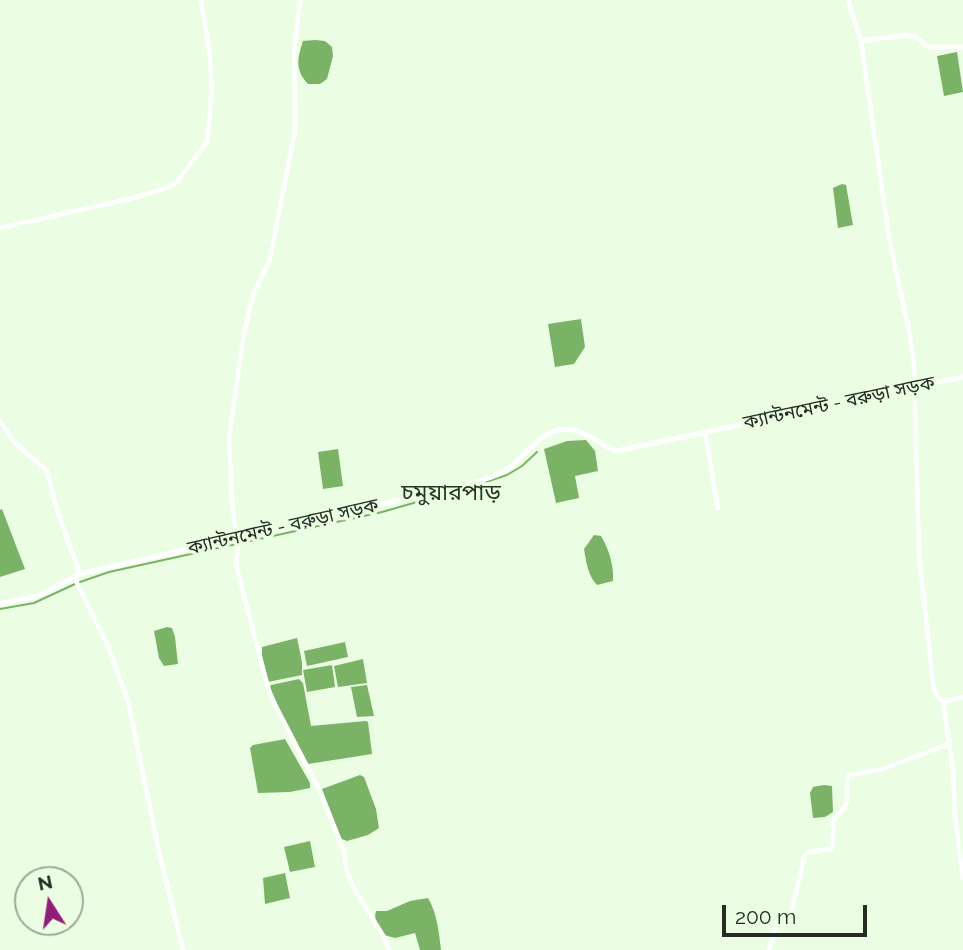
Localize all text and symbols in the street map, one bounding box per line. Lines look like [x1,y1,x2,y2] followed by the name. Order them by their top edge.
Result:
[741,372,937,434] street label: ক্যান্টনমেন্ট - বরুড়া সড়ক
[401,479,501,507] district label: চমুয়ারপাড়
[185,494,381,560] street label: ক্যান্টনমেন্ট - বরুড়া সড়ক
[14,866,84,936] north arrow
[36,870,54,895] text: N
[725,890,870,934] scale bar
[735,904,796,929] text: 200 m

